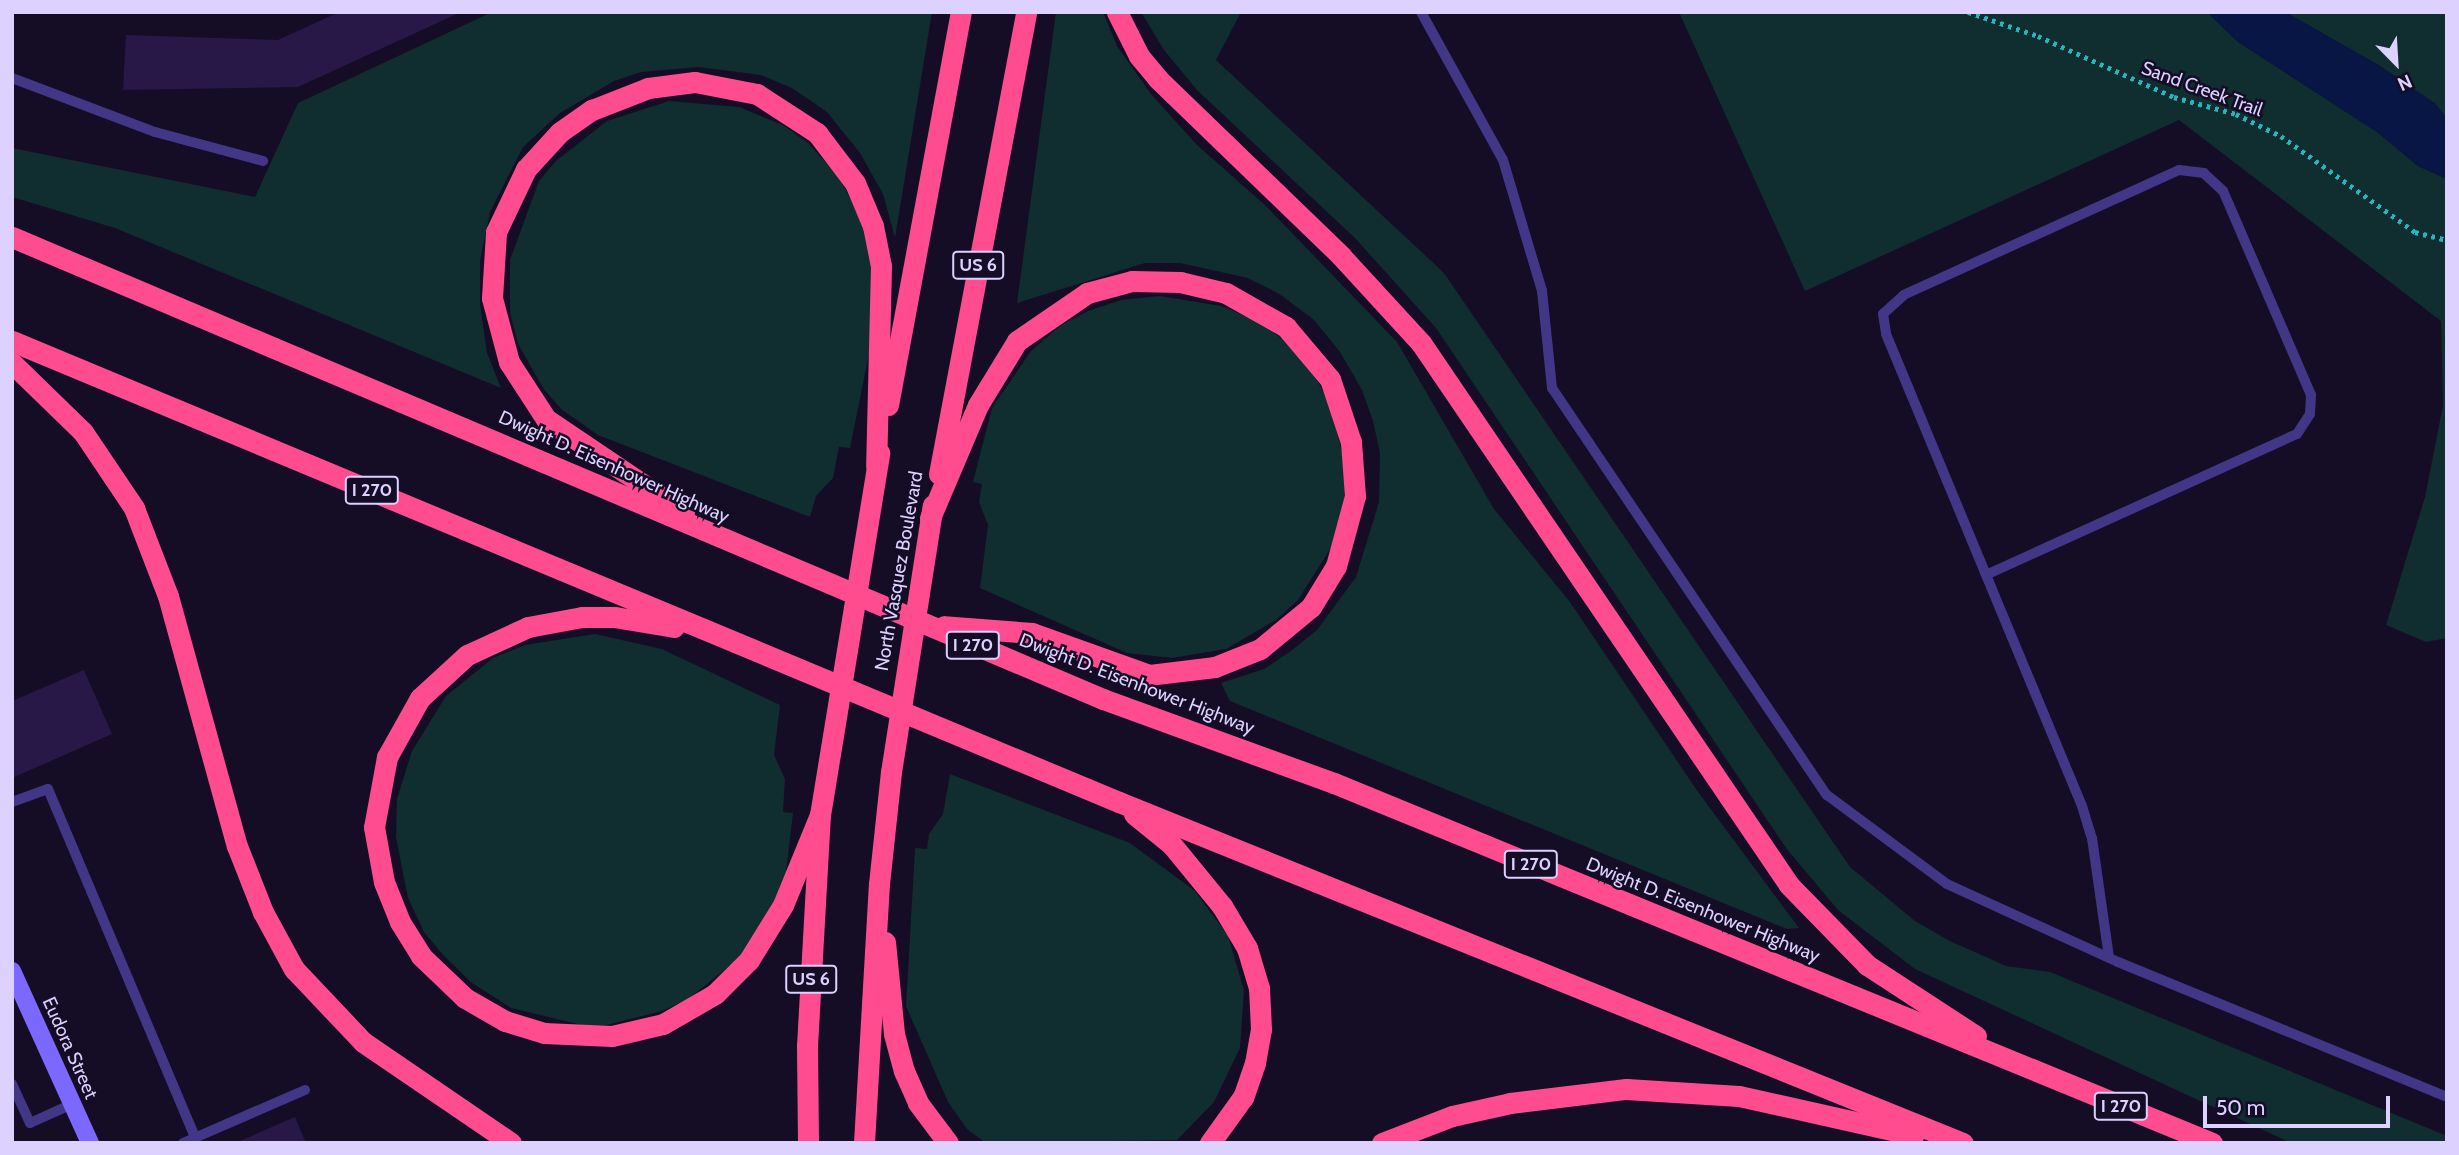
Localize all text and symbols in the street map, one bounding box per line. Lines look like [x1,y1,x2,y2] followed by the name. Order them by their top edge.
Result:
[2361,28,2431,98] north arrow
[2138,57,2266,121] street label: Sand Creek Trail
[2394,69,2416,96] text: N
[952,250,1004,279] road number: US 6
[495,406,733,528] street label: Dwight D. Eisenhower Highway
[870,469,928,673] street label: North Vasquez Boulevard
[344,476,400,504] road number: I 270
[1016,629,1258,739] street label: Dwight D. Eisenhower Highway
[945,630,1001,660] road number: I 270
[1503,850,1559,878] road number: I 270
[1583,853,1823,967] street label: Dwight D. Eisenhower Highway
[785,964,837,994] road number: US 6
[37,993,103,1103] street label: Eudora Street
[2207,1082,2394,1126] scale bar
[2093,1092,2149,1120] road number: I 270
[2216,1095,2265,1120] text: 50 m

